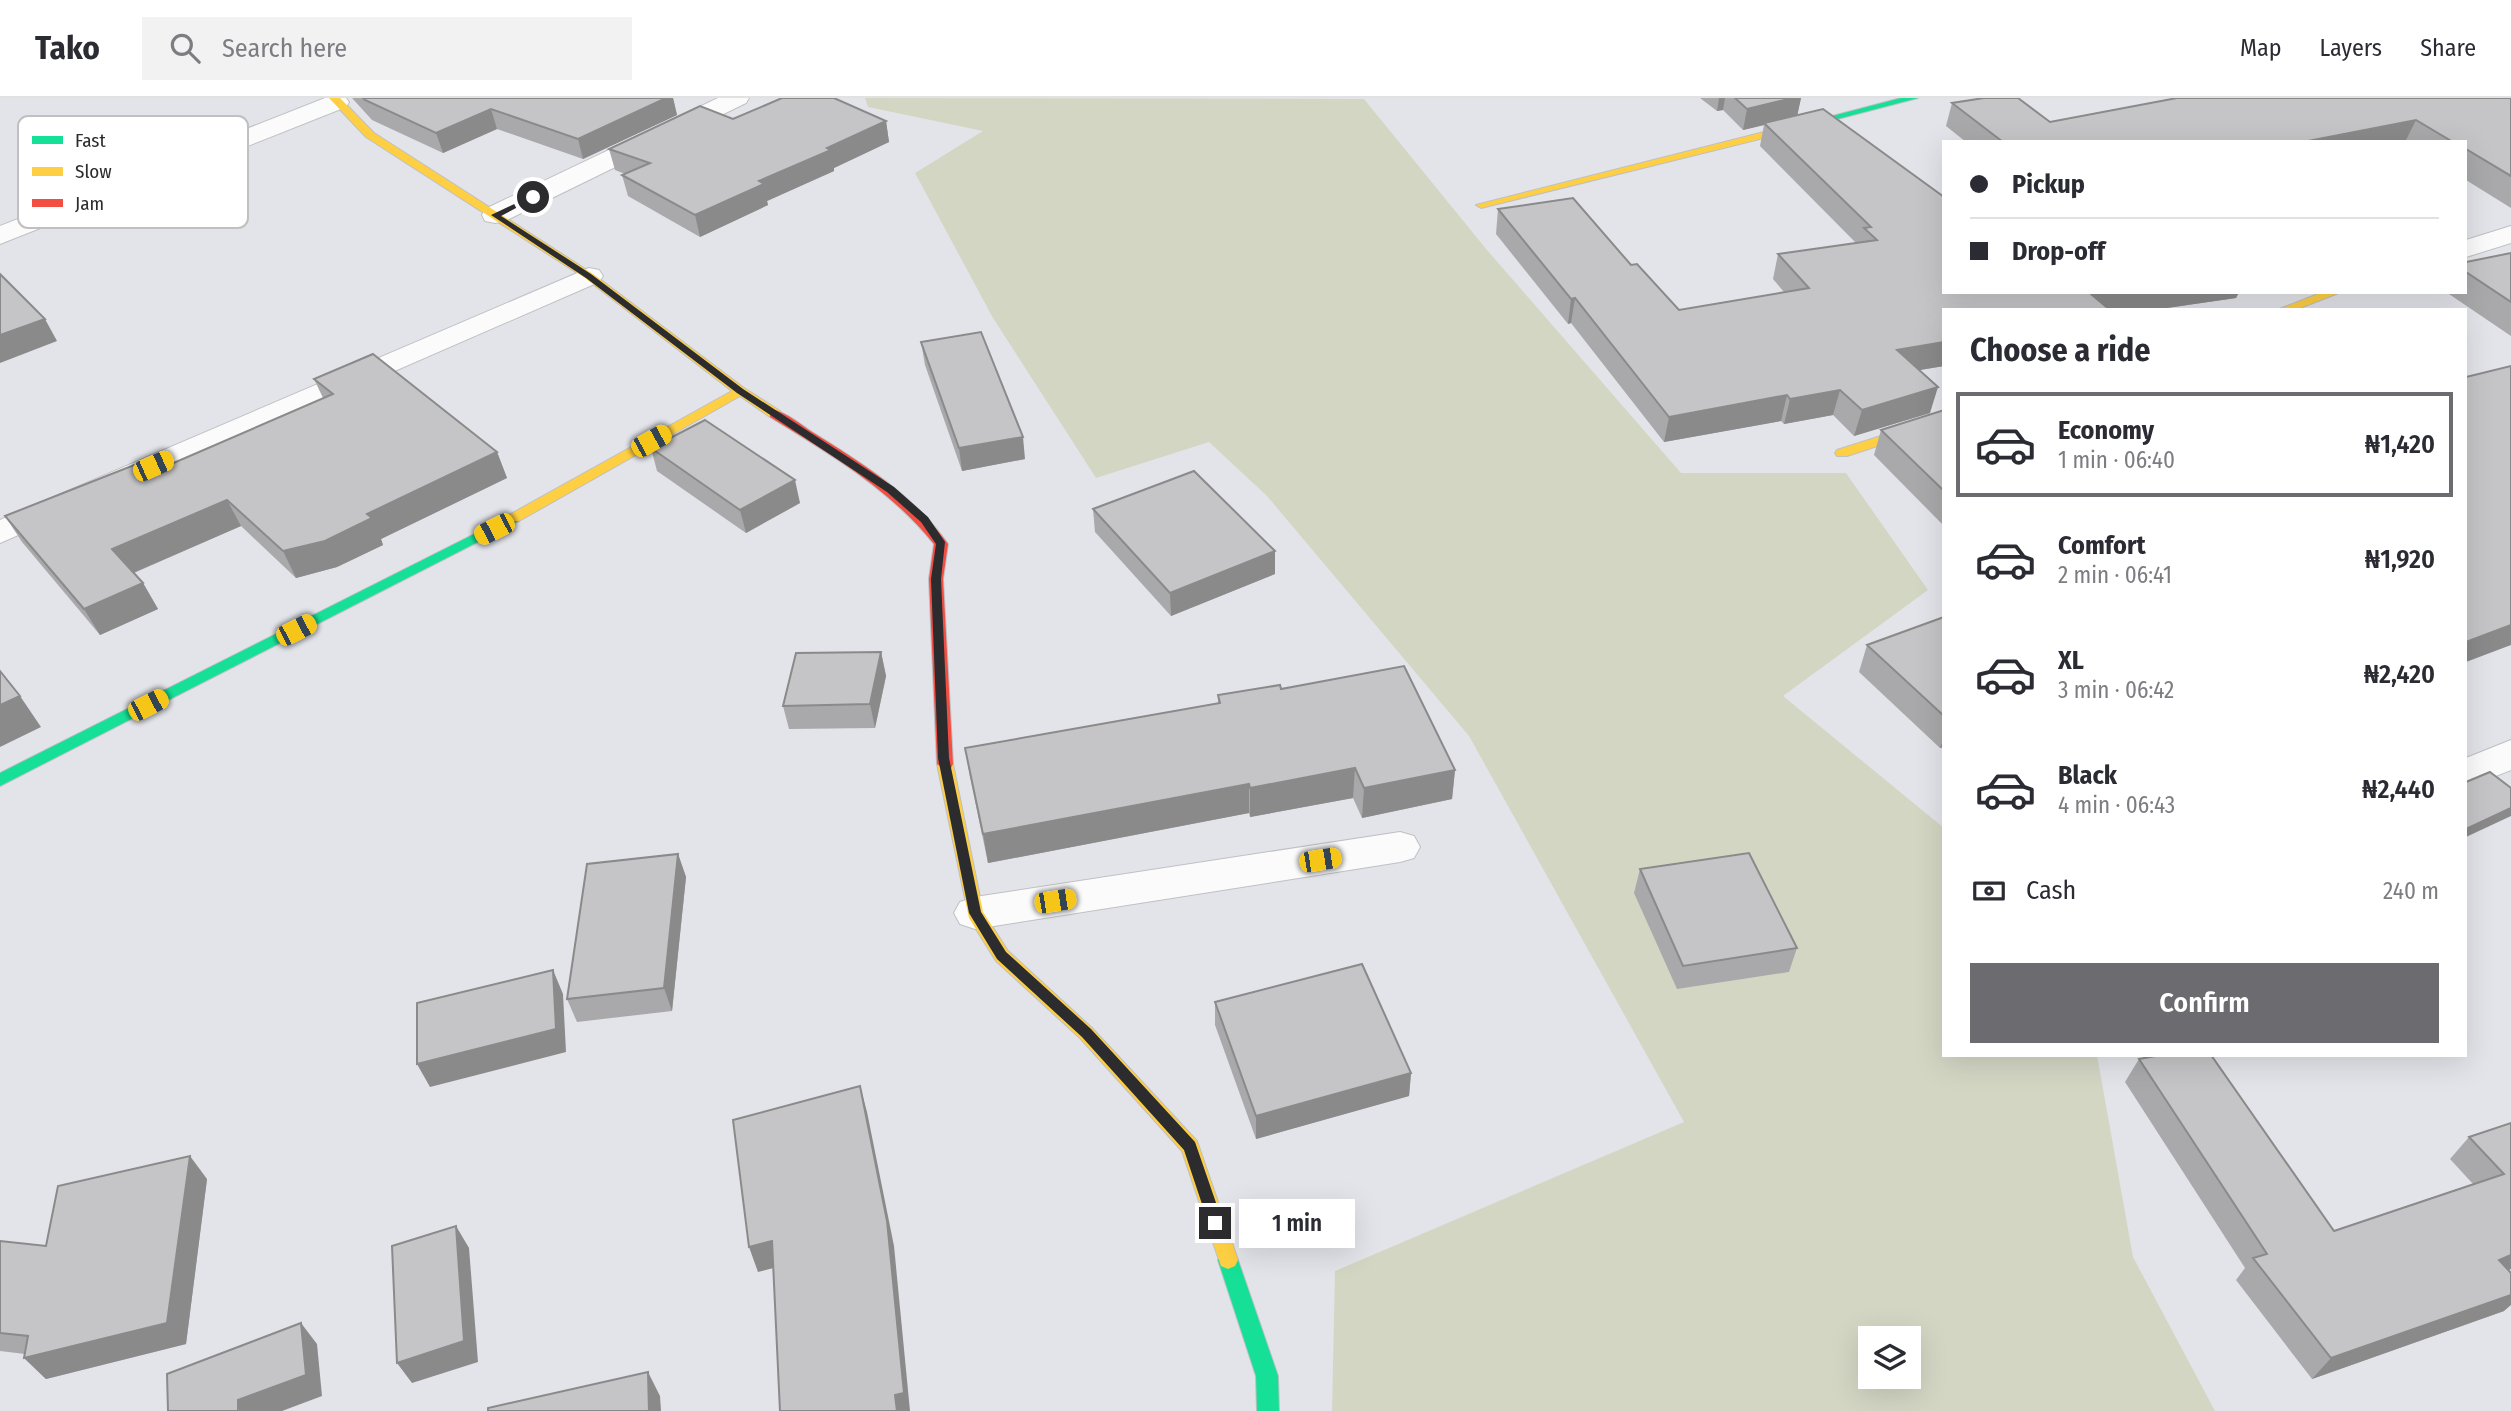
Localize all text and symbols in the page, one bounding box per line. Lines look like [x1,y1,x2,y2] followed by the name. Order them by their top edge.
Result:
[142,17,632,80] search box
[35,28,100,68] text: Tako
[166,29,204,67] icon: search
[222,33,347,64] text: Search here
[2240,34,2282,62] text: Map
[2320,34,2382,62] text: Layers
[2420,34,2476,62] text: Share
[18,116,248,228] legend
[75,129,106,152] text: Fast
[75,160,112,183] text: Slow
[2012,169,2085,200] text: Pickup
[517,181,549,213] route start
[75,192,104,215] text: Jam
[2012,236,2105,267] text: Drop-off
[1970,331,2151,369] text: Choose a ride
[1974,413,2037,476] icon: car
[2058,415,2154,446] text: Economy
[628,422,675,460] car
[2365,429,2435,460] text: ₦1,420
[2058,446,2175,474] text: 1 min · 06:40
[130,448,177,484] car
[471,510,518,548] car
[1974,528,2037,591] icon: car
[2058,530,2146,561] text: Comfort
[2365,544,2435,575] text: ₦1,920
[2058,561,2172,589] text: 2 min · 06:41
[273,611,320,649] car
[1974,643,2037,706] icon: car
[2058,645,2084,676] text: XL
[2364,659,2435,690] text: ₦2,420
[2058,676,2174,704] text: 3 min · 06:42
[125,686,172,724] car
[1974,758,2037,821] icon: car
[2058,760,2117,791] text: Black
[2362,774,2435,805] text: ₦2,440
[2058,791,2175,819] text: 4 min · 06:43
[1298,846,1343,874] car
[1970,872,2008,910] icon: cash
[2026,875,2076,906] text: Cash
[2383,877,2439,905] text: 240 m
[1033,887,1078,915] car
[1970,963,2439,1043] button: Confirm
[1240,1198,1355,1248] callout: 1 min
[1199,1207,1231,1239] route end
[1272,1209,1322,1237] text: 1 min
[1858,1326,1921,1389] map controls
[1858,1326,1921,1389] button: layers

